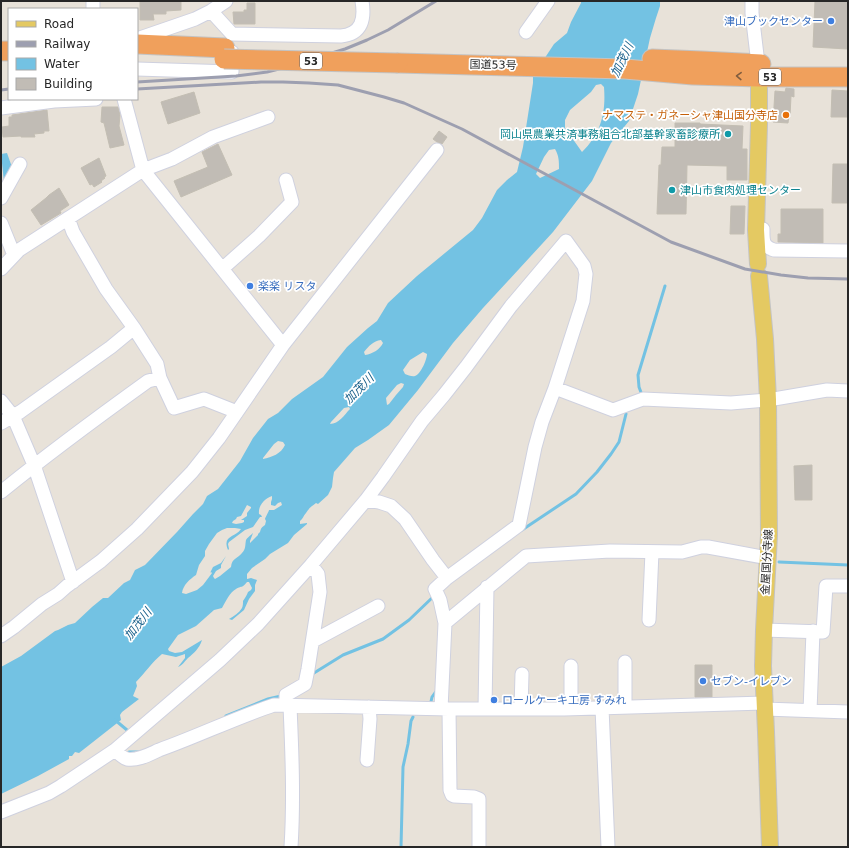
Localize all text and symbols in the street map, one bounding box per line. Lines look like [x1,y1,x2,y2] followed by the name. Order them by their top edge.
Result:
[8,8,138,100] legend
[724,15,823,28] place label: 津山ブックセンター
[826,16,836,26] marker: 津山ブックセンター
[44,17,74,31] text: Road
[44,37,90,51] text: Railway
[608,39,637,79] water label: 加茂川
[300,53,322,69] road number: 53
[44,57,80,71] text: Water
[469,58,517,72] street label: 国道53号
[759,69,781,85] road number: 53
[736,72,742,80] one-way arrow
[44,77,93,91] text: Building
[602,109,778,122] place label: ナマステ・ガネーシャ津山国分寺店
[781,110,791,120] marker: ナマステ・ガネーシャ津山国分寺店
[500,128,721,141] place label: 岡山県農業共済事務組合北部基幹家畜診療所
[723,129,733,139] marker: 岡山県農業共済事務組合北部基幹家畜診療所
[680,184,801,197] place label: 津山市食肉処理センター
[667,185,677,195] marker: 津山市食肉処理センター
[258,280,317,293] place label: 楽楽 リスタ
[245,281,255,291] marker: 楽楽 リスタ
[341,370,378,407] water label: 加茂川
[759,529,775,595] street label: 金屋国分寺線
[121,604,156,642] water label: 加茂川
[711,675,792,688] place label: セブン-イレブン
[698,676,708,686] marker: セブン-イレブン
[502,694,627,707] place label: ロールケーキ工房 すみれ
[489,695,499,705] marker: ロールケーキ工房 すみれ

